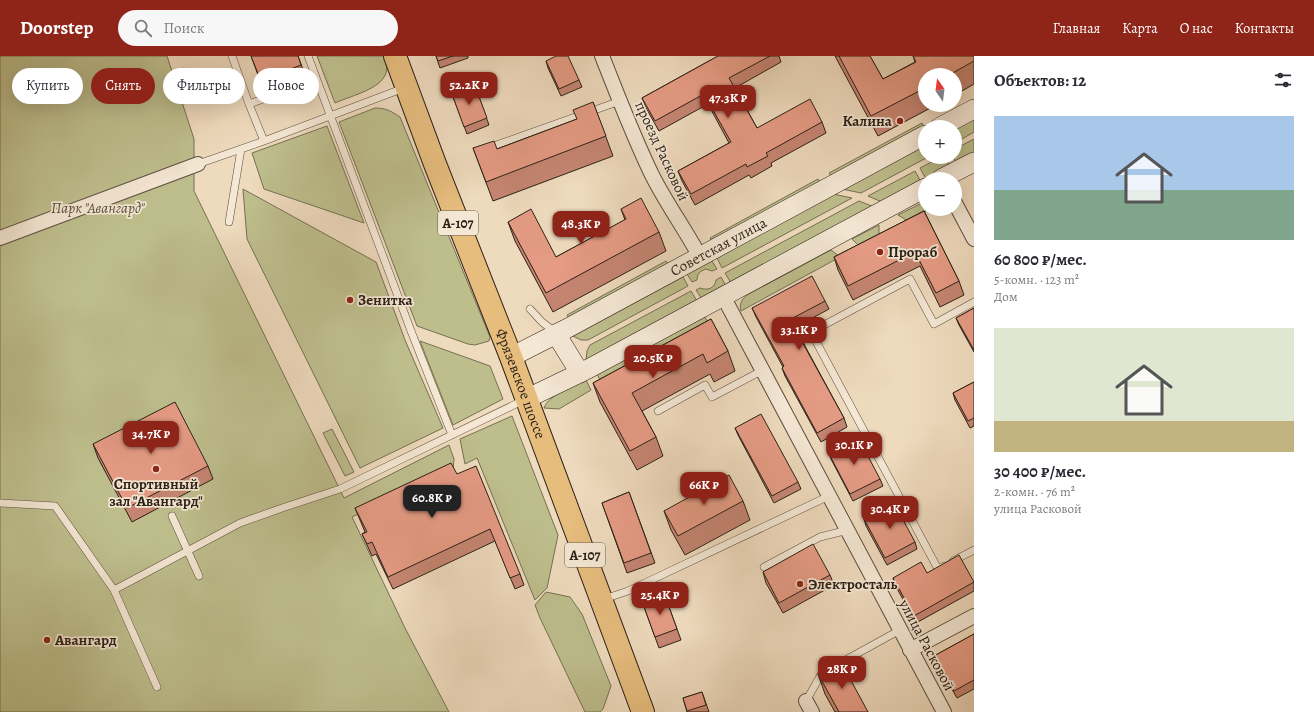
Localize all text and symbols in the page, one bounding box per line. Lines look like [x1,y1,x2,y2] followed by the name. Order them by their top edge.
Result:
[118,10,398,46] search box
[20,15,94,41] text: Doorstep
[132,17,154,39] icon: search
[164,18,205,38] text: Поиск
[1053,19,1100,38] text: Главная
[1122,19,1158,38] text: Карта
[1180,19,1213,38] text: О нас
[1235,19,1294,38] text: Контакты
[12,68,83,104] chip: Купить
[91,68,155,104] chip: Снять
[163,68,245,104] chip: Фильтры
[253,68,319,104] chip: Новое
[918,68,962,112] north arrow
[918,68,962,216] map controls
[994,69,1086,92] text: Объектов: 12
[1272,69,1294,91] icon: filters
[432,72,506,106] pin: 52.2K ₽
[449,76,489,93] text: 52.2K ₽
[691,85,765,119] pin: 47.3K ₽
[709,89,747,106] text: 47.3K ₽
[630,98,694,204] street label: проезд Расковой
[842,111,893,131] place label: Калина
[895,116,905,126] marker: Калина
[918,120,962,164] button: +
[1108,142,1180,214] icon: home
[918,172,962,216] button: −
[51,198,146,218] park label: Парк "Авангард"
[438,211,478,235] road number: А-107
[544,211,618,245] pin: 48.3K ₽
[667,212,770,281] street label: Советская улица
[562,215,600,232] text: 48.3K ₽
[888,242,937,262] place label: Прораб
[875,247,885,257] marker: Прораб
[994,248,1087,271] text: 60 800 ₽/мес.
[994,271,1079,288] text: 5-комн. · 123 m²
[994,288,1018,305] text: Дом
[358,290,414,310] place label: Зенитка
[345,295,355,305] marker: Зенитка
[762,317,836,351] pin: 33.1K ₽
[781,321,817,338] text: 33.1K ₽
[491,326,551,442] street label: Фрязевское шоссе
[616,345,690,379] pin: 20.5K ₽
[633,349,673,366] text: 20.5K ₽
[1108,354,1180,426] icon: home
[114,421,188,455] pin: 34.7K ₽
[132,425,170,442] text: 34.7K ₽
[817,432,891,466] pin: 30.1K ₽
[835,436,873,453] text: 30.1K ₽
[994,460,1086,483] text: 30 400 ₽/мес.
[151,464,161,474] marker: Спортивный зал "Авангард"
[676,472,732,506] pin: 66K ₽
[109,474,203,511] place label: Спортивный зал "Авангард"
[689,476,719,493] text: 66K ₽
[994,483,1075,500] text: 2-комн. · 76 m²
[395,485,469,519] pin: 60.8K ₽
[412,489,452,506] text: 60.8K ₽
[853,496,927,530] pin: 30.4K ₽
[870,500,910,517] text: 30.4K ₽
[994,500,1082,517] text: улица Расковой
[565,543,605,567] road number: А-107
[808,574,898,594] place label: Электросталь
[795,579,805,589] marker: Электросталь
[623,582,697,616] pin: 25.4K ₽
[641,586,679,603] text: 25.4K ₽
[894,595,960,695] street label: улица Расковой
[54,630,117,650] place label: Авангард
[42,635,52,645] marker: Авангард
[814,656,870,690] pin: 28K ₽
[827,660,857,677] text: 28K ₽

